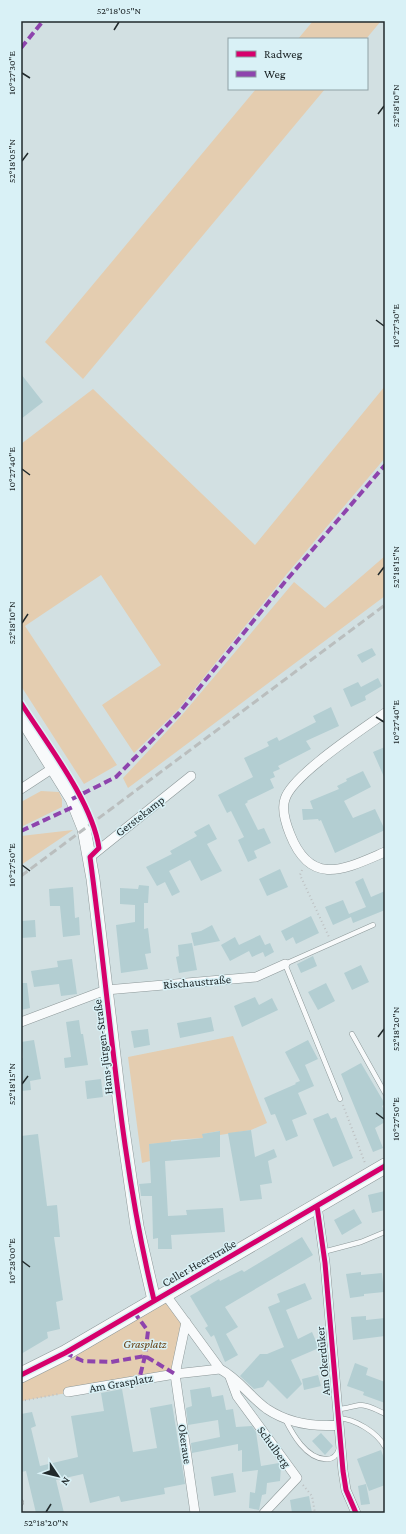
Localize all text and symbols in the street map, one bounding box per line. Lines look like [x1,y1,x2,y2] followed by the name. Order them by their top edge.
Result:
[97,5,142,16] text: 52°18'05"N
[228,38,368,90] legend
[264,47,302,61] text: Radweg
[6,51,17,95] text: 10°27'30"E
[264,67,286,81] text: Weg
[390,84,401,128] text: 52°18'10"N
[6,138,17,183] text: 52°18'05"N
[390,304,401,348] text: 10°27'30"E
[6,447,17,491] text: 10°27'40"E
[390,545,401,588] text: 52°18'15"N
[6,601,17,645] text: 52°18'10"N
[390,700,401,744] text: 10°27'40"E
[113,793,167,839] street label: Gerstekamp
[6,843,17,887] text: 10°27'50"E
[163,972,231,992] street label: Rischaustraße
[90,999,116,1095] street label: Hans-Jürgen-Straße
[390,1006,401,1051] text: 52°18'20"N
[6,1062,17,1105] text: 52°18'15"N
[390,1097,401,1141] text: 10°27'50"E
[159,1236,239,1290] street label: Celler Heerstraße
[6,1238,17,1284] text: 10°28'00"E
[313,1325,333,1396] street label: Am Okerdüker
[123,1337,167,1351] park label: Grasplatz
[88,1370,154,1396] street label: Am Grasplatz
[175,1423,195,1465] street label: Okeraue
[254,1424,294,1471] street label: Schulberg
[38,1456,78,1496] north arrow
[59,1475,73,1489] text: N
[24,1517,69,1528] text: 52°18'20"N

